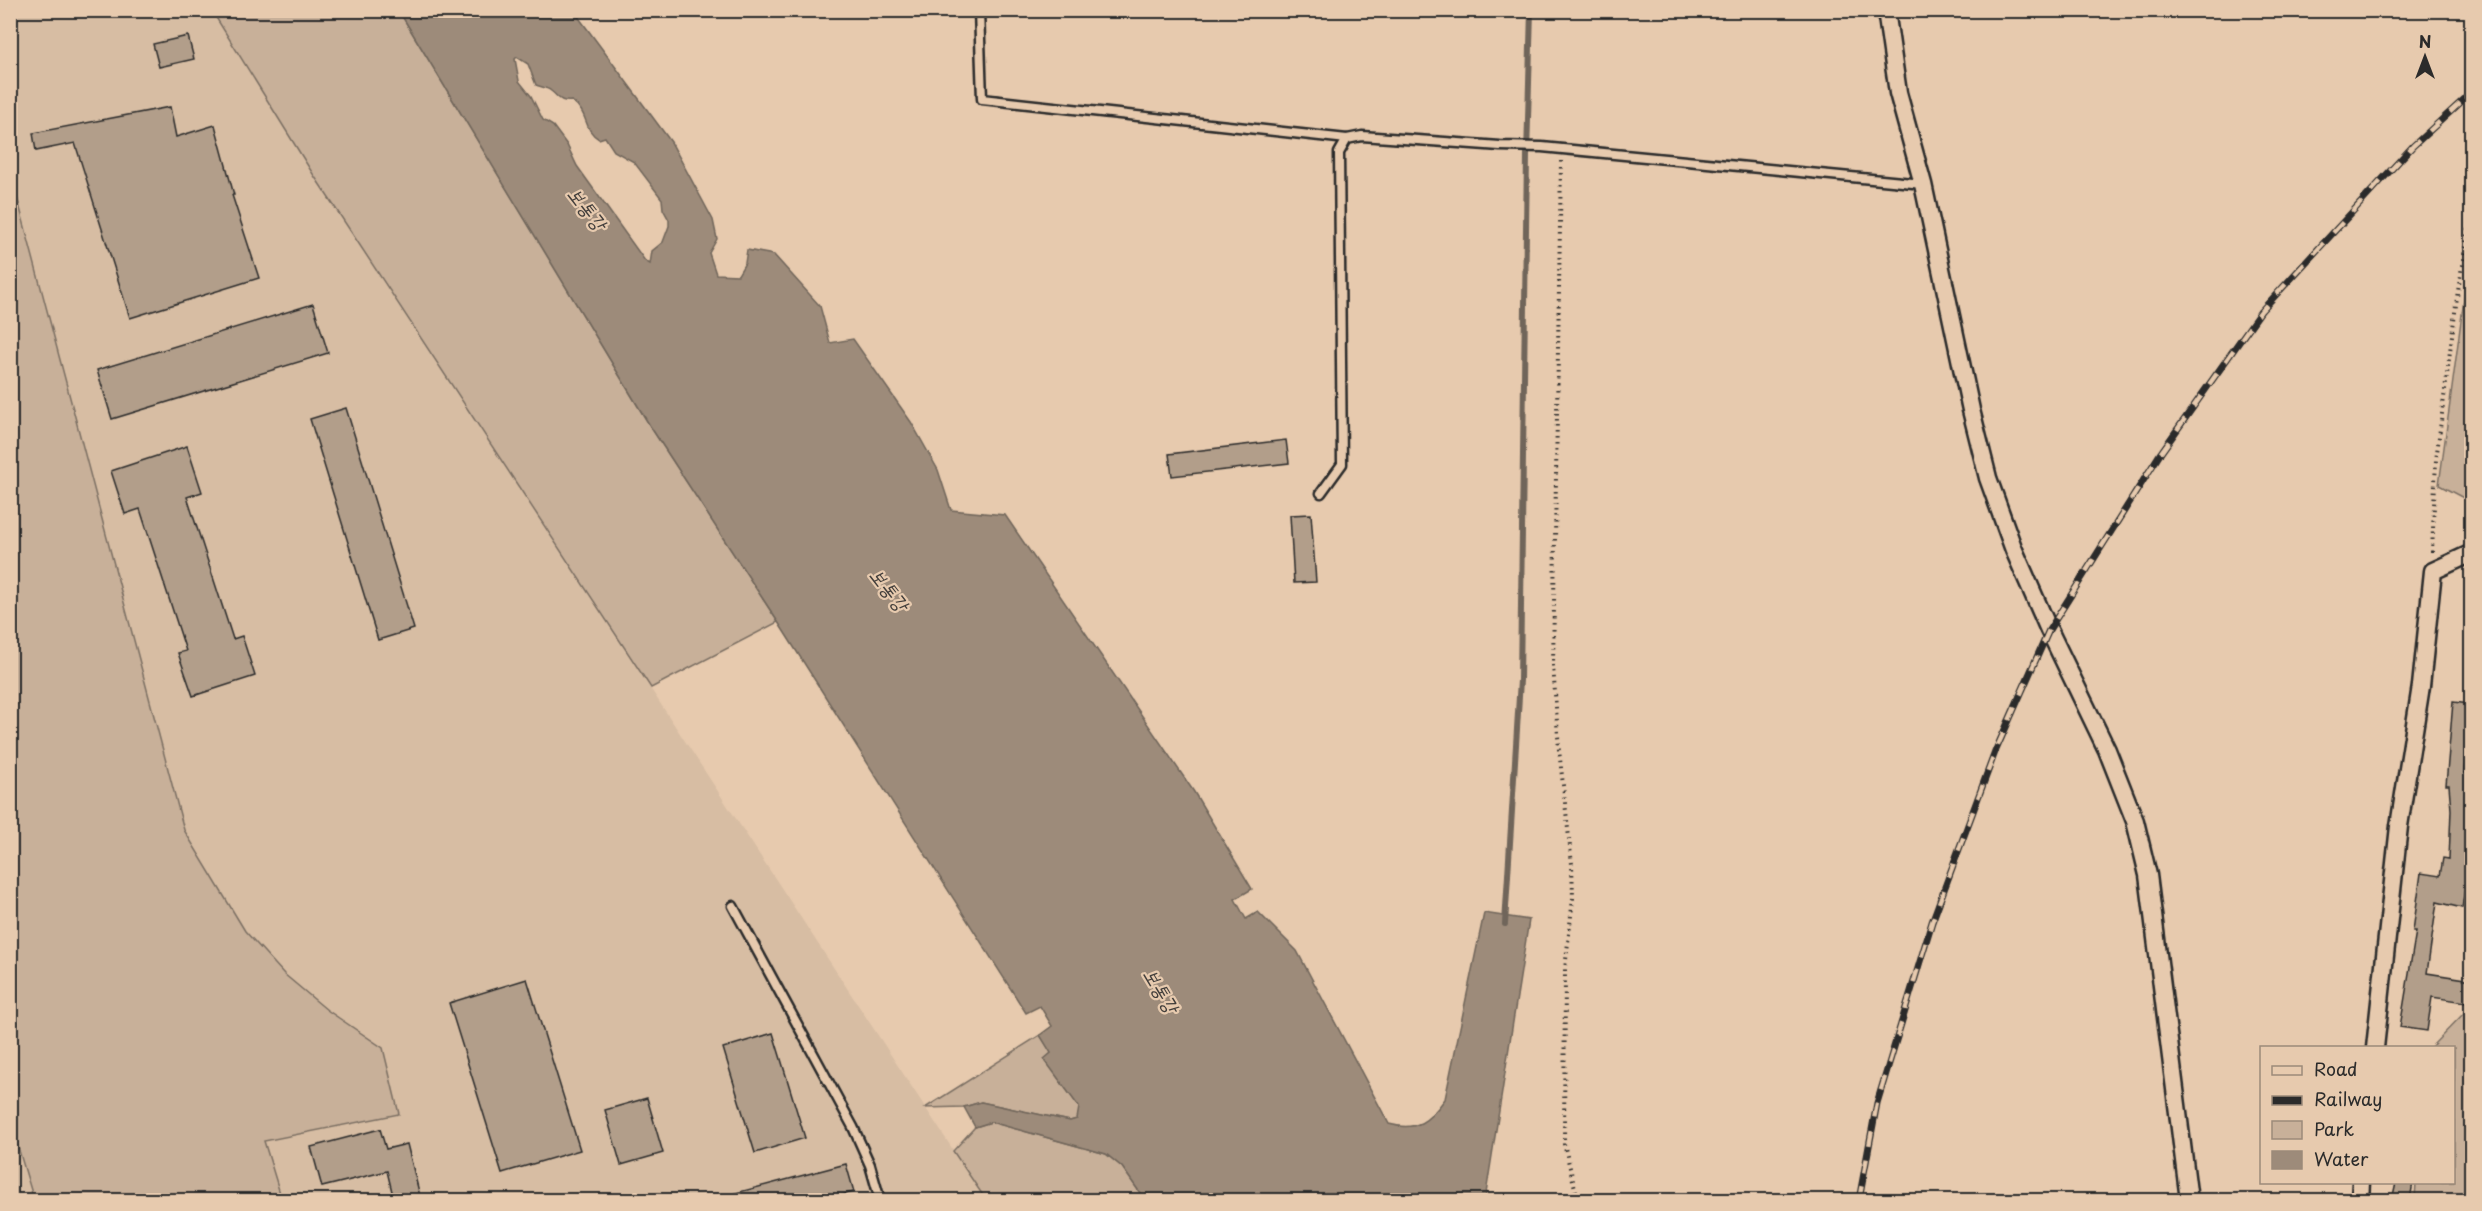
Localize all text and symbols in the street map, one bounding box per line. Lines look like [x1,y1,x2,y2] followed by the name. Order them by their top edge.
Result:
[2395,27,2455,87] north arrow
[2419,29,2431,53] text: N
[561,180,616,239] water label: 보통강
[863,561,918,620] water label: 보통강
[1137,962,1189,1021] water label: 보통강
[2260,1046,2455,1184] legend
[2314,1055,2358,1082] text: Road
[2314,1085,2382,1112] text: Railway
[2314,1115,2354,1142] text: Park
[2314,1145,2369,1172] text: Water

